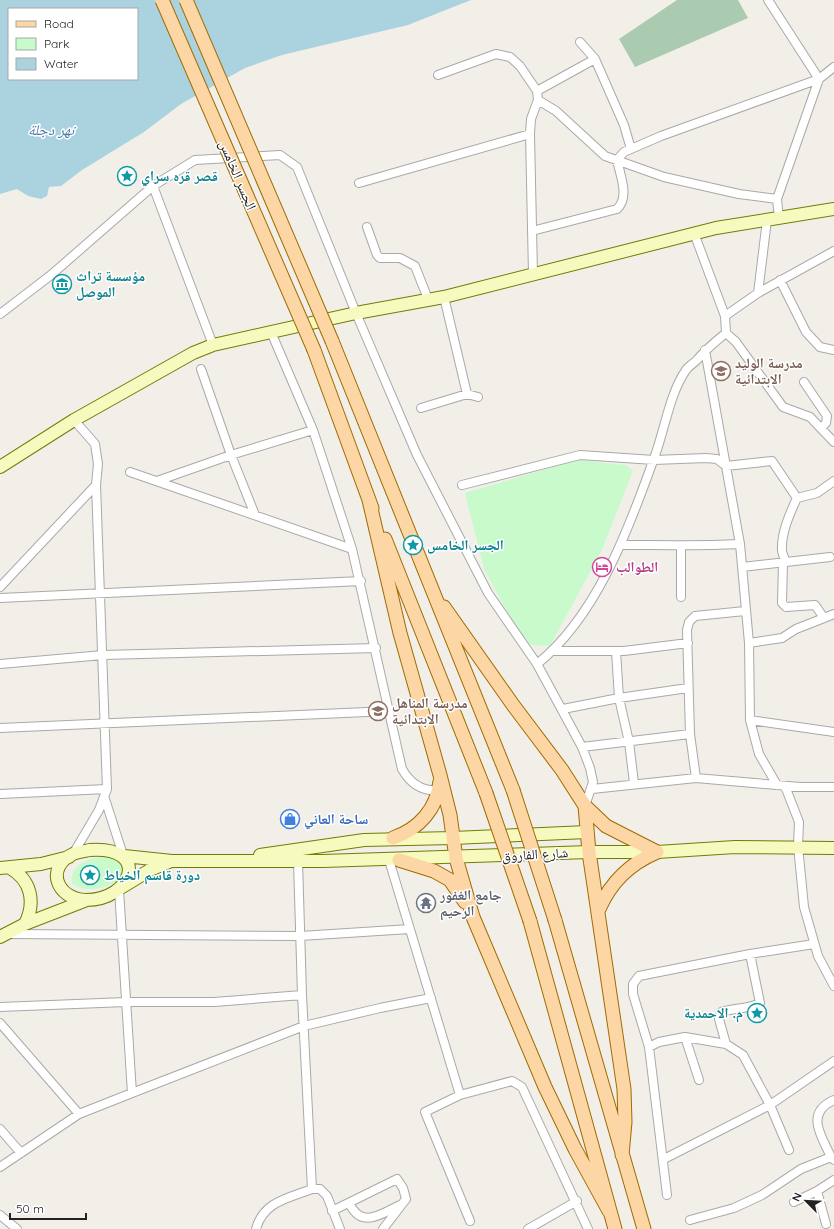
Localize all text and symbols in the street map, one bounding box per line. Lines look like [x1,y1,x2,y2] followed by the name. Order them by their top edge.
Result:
[8,8,138,80] legend
[44,16,74,31] text: Road
[44,36,69,51] text: Park
[44,56,79,71] text: Water
[28,120,77,139] water label: نهر دجلة
[215,137,261,213] street label: الجسر الخامس
[116,165,138,187] place icon: قصر قره سراي
[141,167,218,187] place label: قصر قره سراي
[76,267,145,301] place label: مؤسسة تراث الموصل
[51,273,73,295] museum icon: مؤسسة تراث الموصل
[735,354,803,388] place label: مدرسة الوليد الابتدائية
[710,360,732,382] school or university icon: مدرسة الوليد الابتدائية
[402,534,424,556] place icon: الجسر الخامس
[427,536,504,554] place label: الجسر الخامس
[591,556,613,578] hotel icon: الطوالب
[616,558,658,576] place label: الطوالب
[392,694,468,728] place label: مدرسة المناهل الابتدائية
[367,700,389,722] school or university icon: مدرسة المناهل الابتدائية
[279,808,301,830] shop icon: ساحة العاني
[304,810,368,830] place label: ساحة العاني
[501,843,569,866] street label: شارع الفاروق
[79,864,101,886] place icon: دورة قاسم الخياط
[104,866,200,885] place label: دورة قاسم الخياط
[439,886,502,921] place label: جامع الغفور الرحيم
[415,892,437,914] temple icon: جامع الغفور الرحيم
[746,1002,768,1024] place icon: م. الاحمدية
[684,1004,743,1023] place label: م. الاحمدية
[786,1181,826,1221] north arrow
[789,1190,805,1203] text: N
[10,1195,86,1221] scale bar
[16,1201,44,1216] text: 50 m

